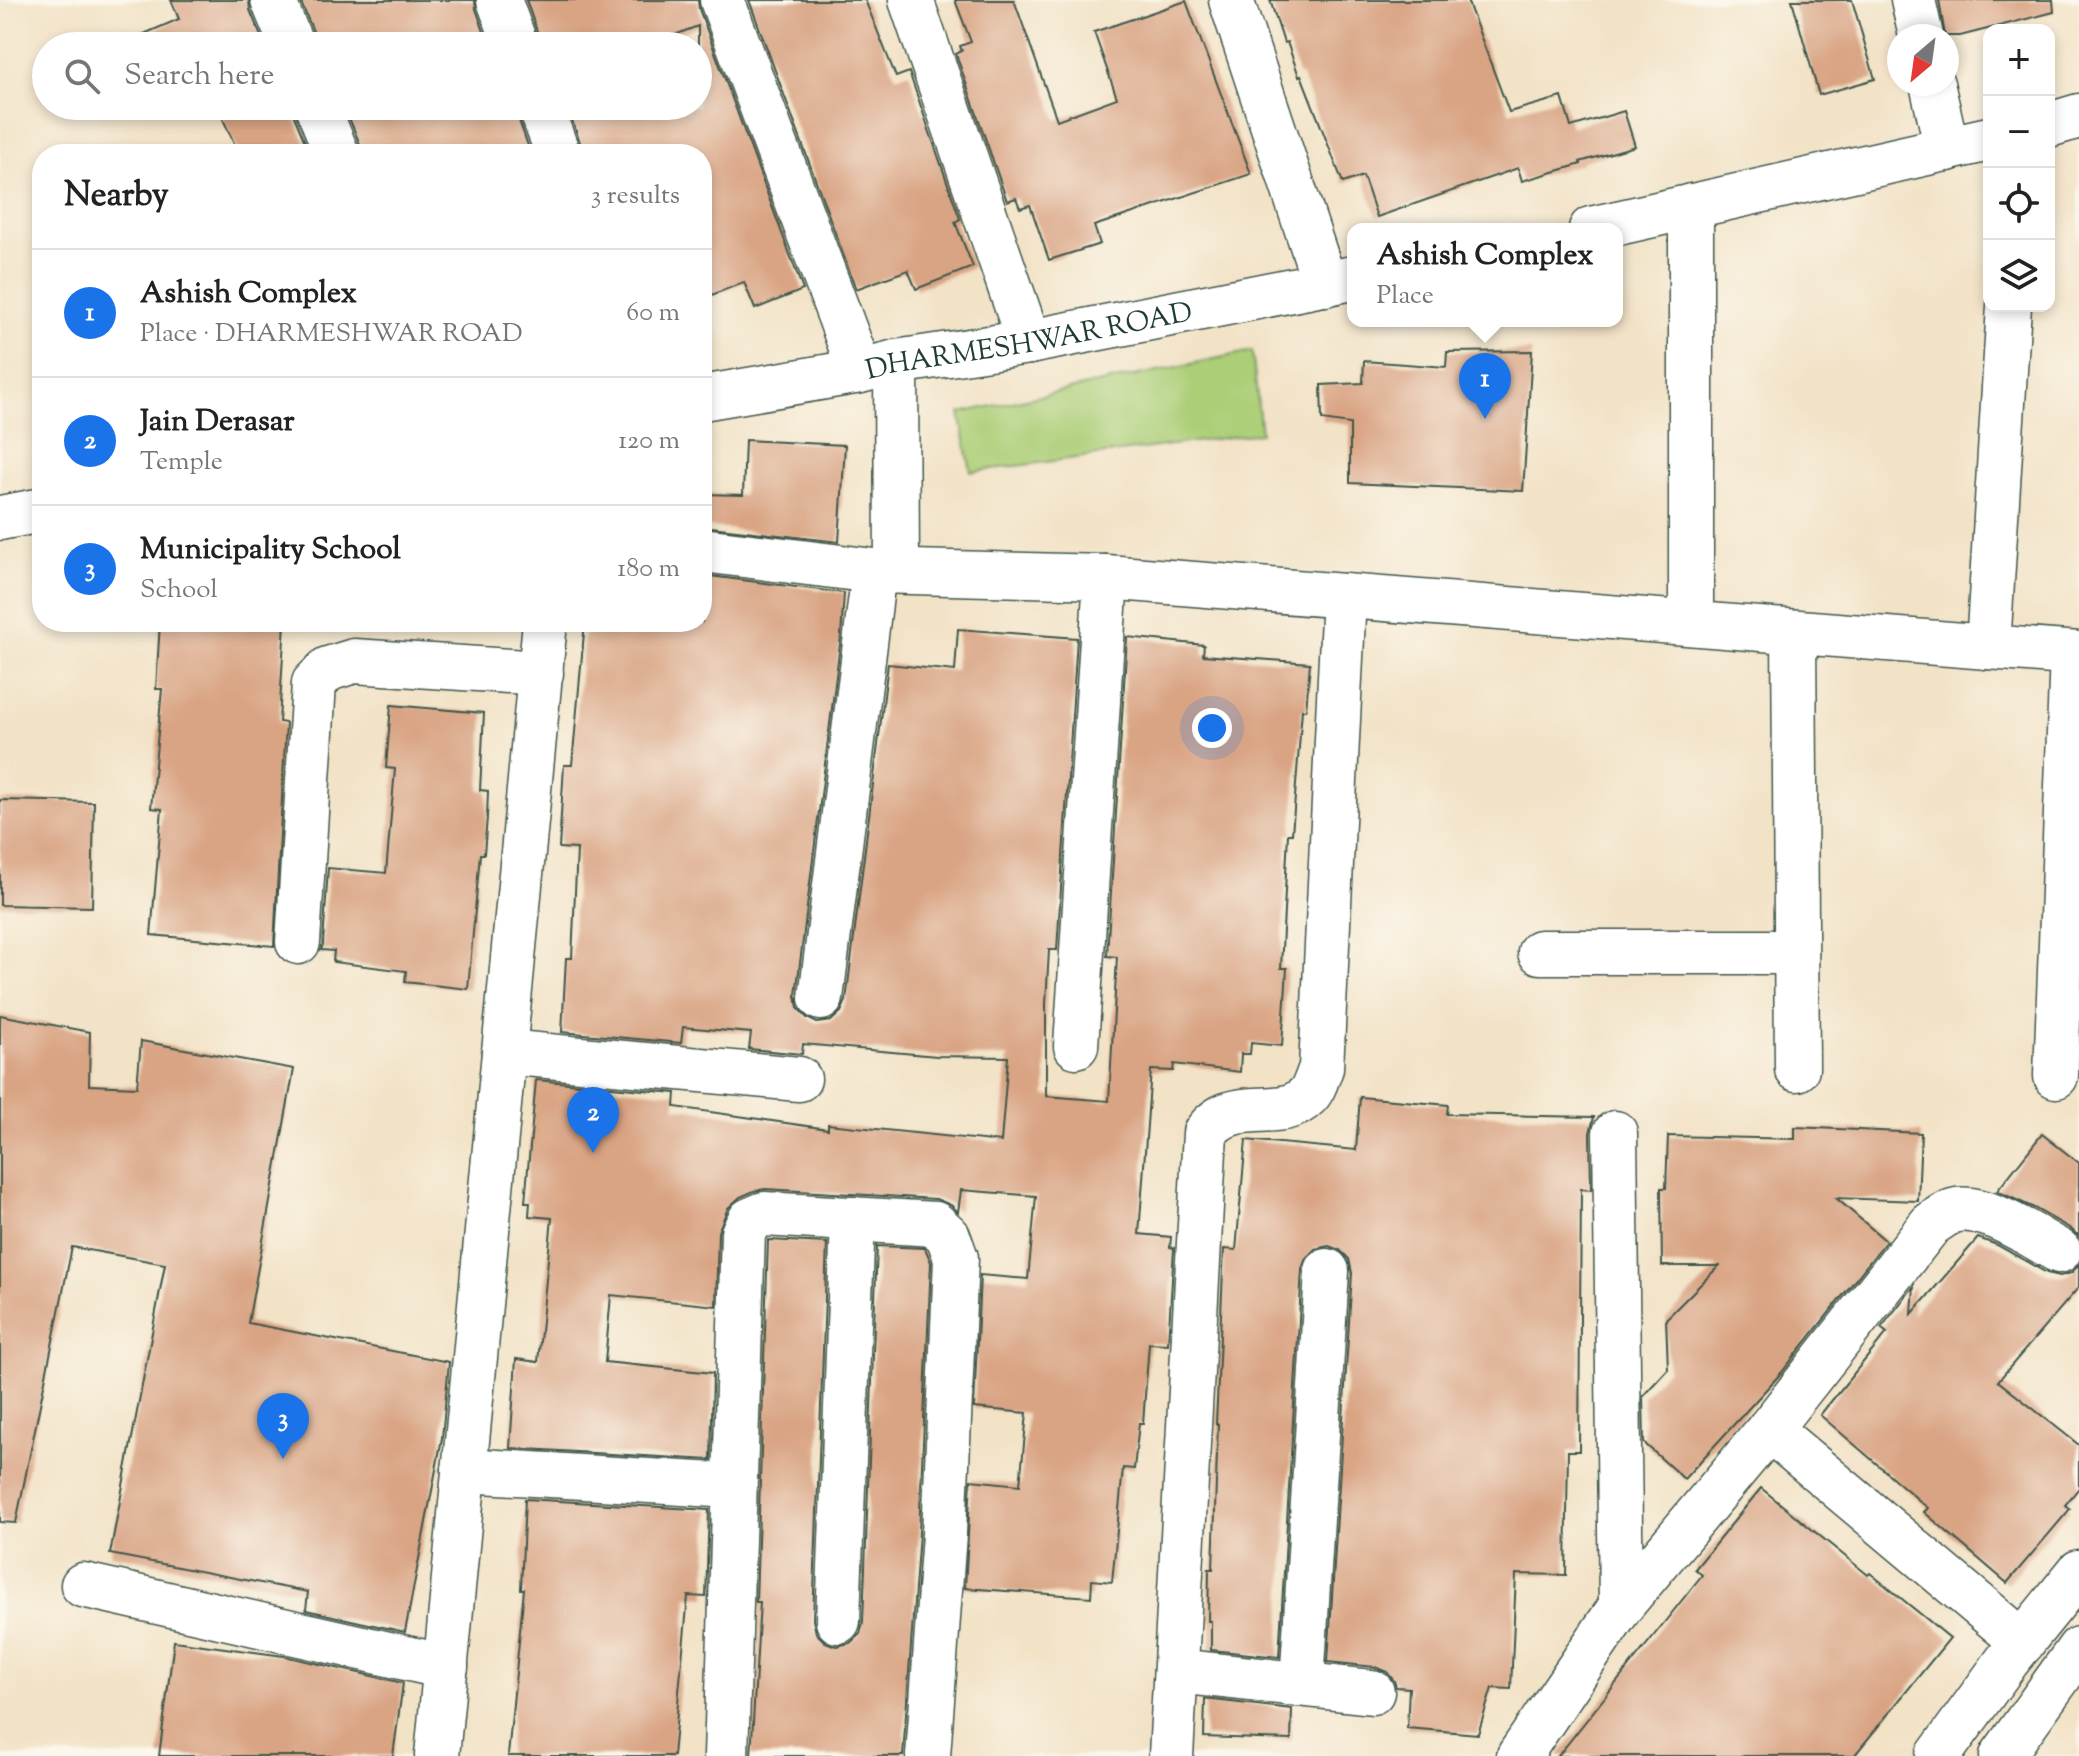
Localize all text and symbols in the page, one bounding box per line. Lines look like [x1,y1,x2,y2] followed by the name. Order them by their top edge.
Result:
[1887,24,1959,96] north arrow
[1983,24,2055,312] map controls
[1983,24,2055,96] button: +
[32,32,712,120] search box
[60,54,104,98] icon: search
[124,55,274,98] text: Search here
[1983,96,2055,168] button: −
[1983,168,2055,240] button: locate
[64,172,169,221] text: Nearby
[591,178,680,215] text: 3 results
[1347,223,1623,327] popup
[1376,235,1594,278] text: Ashish Complex
[1983,240,2055,312] button: layers
[140,273,357,316] text: Ashish Complex
[1376,278,1434,315] text: Place
[862,293,1196,392] street label: DHARMESHWAR ROAD
[86,295,94,332] text: 1
[626,295,680,332] text: 60 m
[140,316,523,353] text: Place · DHARMESHWAR ROAD
[1459,353,1511,419] pin: 1
[140,401,294,444] text: Jain Derasar
[84,423,96,460] text: 2
[618,423,680,460] text: 120 m
[140,444,223,481] text: Temple
[140,529,401,572] text: Municipality School
[85,551,95,588] text: 3
[617,551,680,588] text: 180 m
[140,572,218,609] text: School
[1192,708,1232,748] your location
[567,1087,619,1153] pin: 2
[257,1393,309,1459] pin: 3

